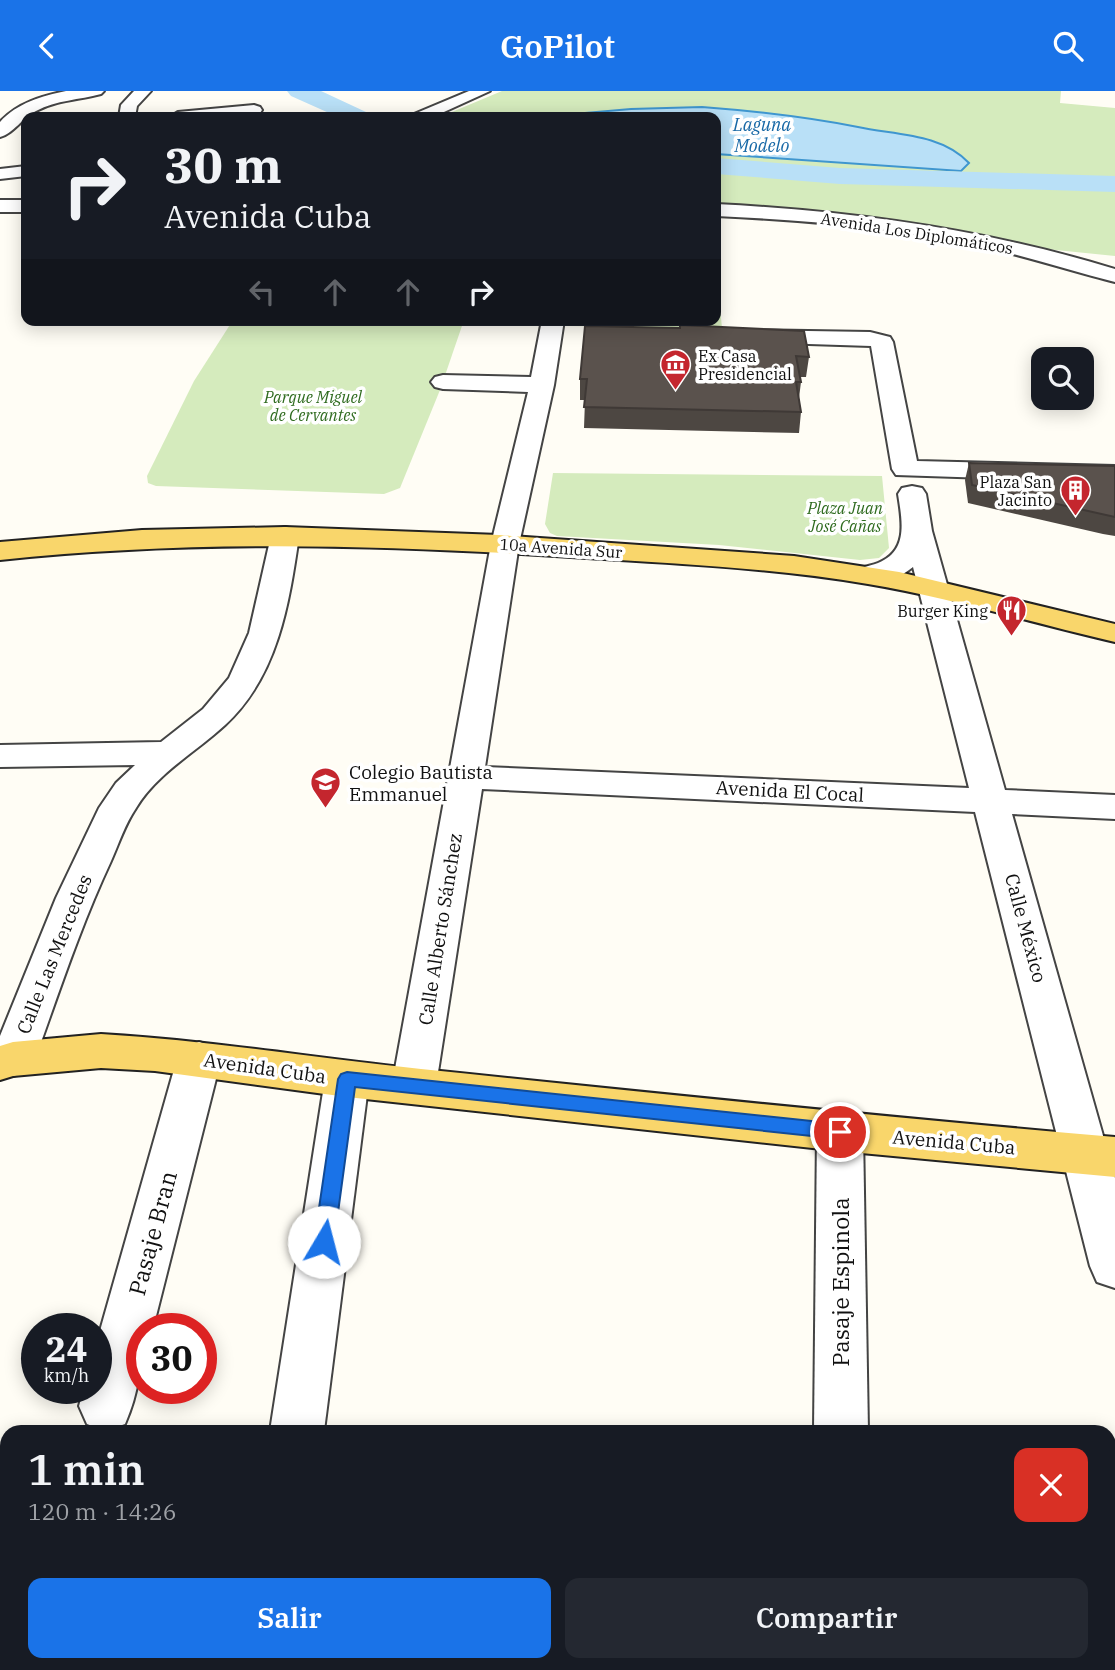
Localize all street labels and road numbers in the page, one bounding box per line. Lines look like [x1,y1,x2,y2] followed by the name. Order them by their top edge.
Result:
[819,208,1015,258] street label: Avenida Los Diplomáticos
[499,534,623,562] street label: 10a Avenida Sur
[715,775,865,807] street label: Avenida El Cocal
[413,831,467,1027] street label: Calle Alberto Sánchez
[11,871,97,1037] street label: Calle Las Mercedes
[1000,871,1052,985] street label: Calle México
[202,1048,328,1088] street label: Avenida Cuba
[892,1125,1016,1159] street label: Avenida Cuba
[121,1167,183,1299] street label: Pasaje Bran
[825,1197,855,1367] street label: Pasaje Espinola

